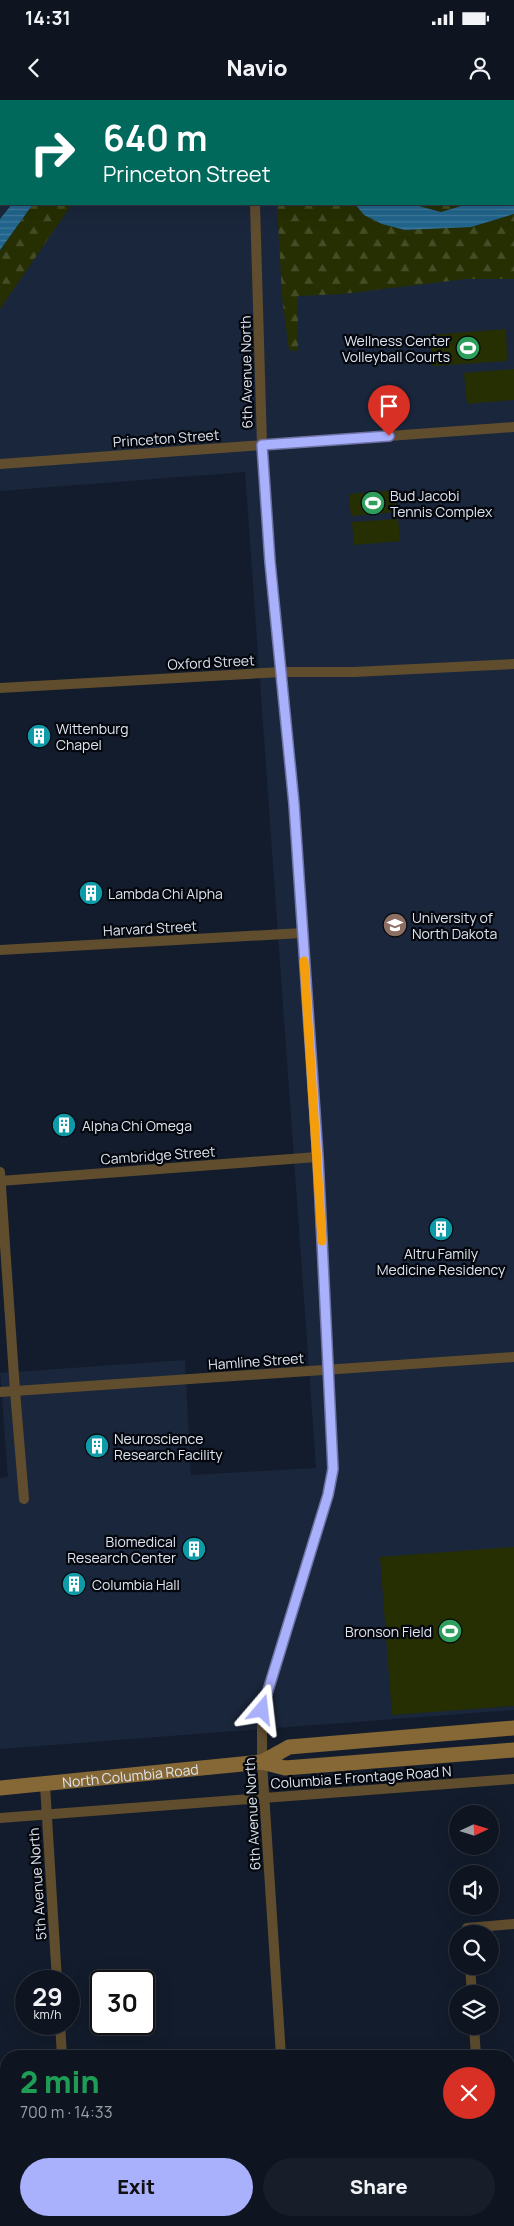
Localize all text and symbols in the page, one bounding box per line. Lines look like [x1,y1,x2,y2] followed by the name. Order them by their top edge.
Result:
[25,5,71,31] text: 14:31
[226,53,288,83] text: Navio
[20,54,48,82] icon: back
[466,54,494,82] icon: person
[103,114,208,162] text: 640 m
[20,120,85,185] icon: right
[103,159,271,189] text: Princeton Street
[236,315,256,429] street label: 6th Avenue North
[342,331,450,366] place label: Wellness Center Volleyball Courts
[455,335,481,361] sports icon: Wellness Center Volleyball Courts
[368,385,410,436] pin
[375,392,403,420] icon: arrive
[112,425,220,451] street label: Princeton Street
[390,486,493,521] place label: Bud Jacobi Tennis Complex
[360,490,386,516] sports icon: Bud Jacobi Tennis Complex
[167,650,255,674] street label: Oxford Street
[56,719,128,754] place label: Wittenburg Chapel
[26,723,52,749] building icon: Wittenburg Chapel
[78,880,104,906] building icon: Lambda Chi Alpha
[108,884,223,903] place label: Lambda Chi Alpha
[412,908,497,943] place label: University of North Dakota
[382,912,408,938] school or university icon: University of North Dakota
[103,916,198,940] street label: Harvard Street
[51,1112,77,1138] building icon: Alpha Chi Omega
[82,1116,192,1135] place label: Alpha Chi Omega
[100,1141,216,1168] street label: Cambridge Street
[428,1216,454,1242] building icon: Altru Family Medicine Residency
[377,1244,506,1279] place label: Altru Family Medicine Residency
[207,1348,305,1374] street label: Hamline Street
[114,1429,223,1464] place label: Neuroscience Research Facility
[84,1433,110,1459] building icon: Neuroscience Research Facility
[67,1532,176,1567] place label: Biomedical Research Center
[181,1536,207,1562] building icon: Biomedical Research Center
[61,1571,87,1597] building icon: Columbia Hall
[92,1575,180,1594] place label: Columbia Hall
[437,1618,463,1644] sports icon: Bronson Field
[345,1622,432,1641] place label: Bronson Field
[235,1683,287,1735] position arrow
[240,1757,264,1871] street label: 6th Avenue North
[61,1759,199,1791] street label: North Columbia Road
[270,1761,452,1793] street label: Columbia E Frontage Road N
[449,1805,499,1855] north arrow
[449,1805,499,2035] map controls
[24,1827,50,1941] street label: 5th Avenue North
[449,1865,499,1915] button: sound
[449,1925,499,1975] button: search
[90,1970,155,2035] speed limit sign: 30
[32,1979,63,2014] text: 29
[449,1985,499,2035] button: layers
[34,2006,61,2023] text: km/h
[20,2061,100,2102] text: 2 min
[443,2067,495,2119] button: close
[20,2101,113,2123] text: 700 m · 14:33
[20,2158,253,2216] button: Exit
[263,2158,495,2216] button: Share

